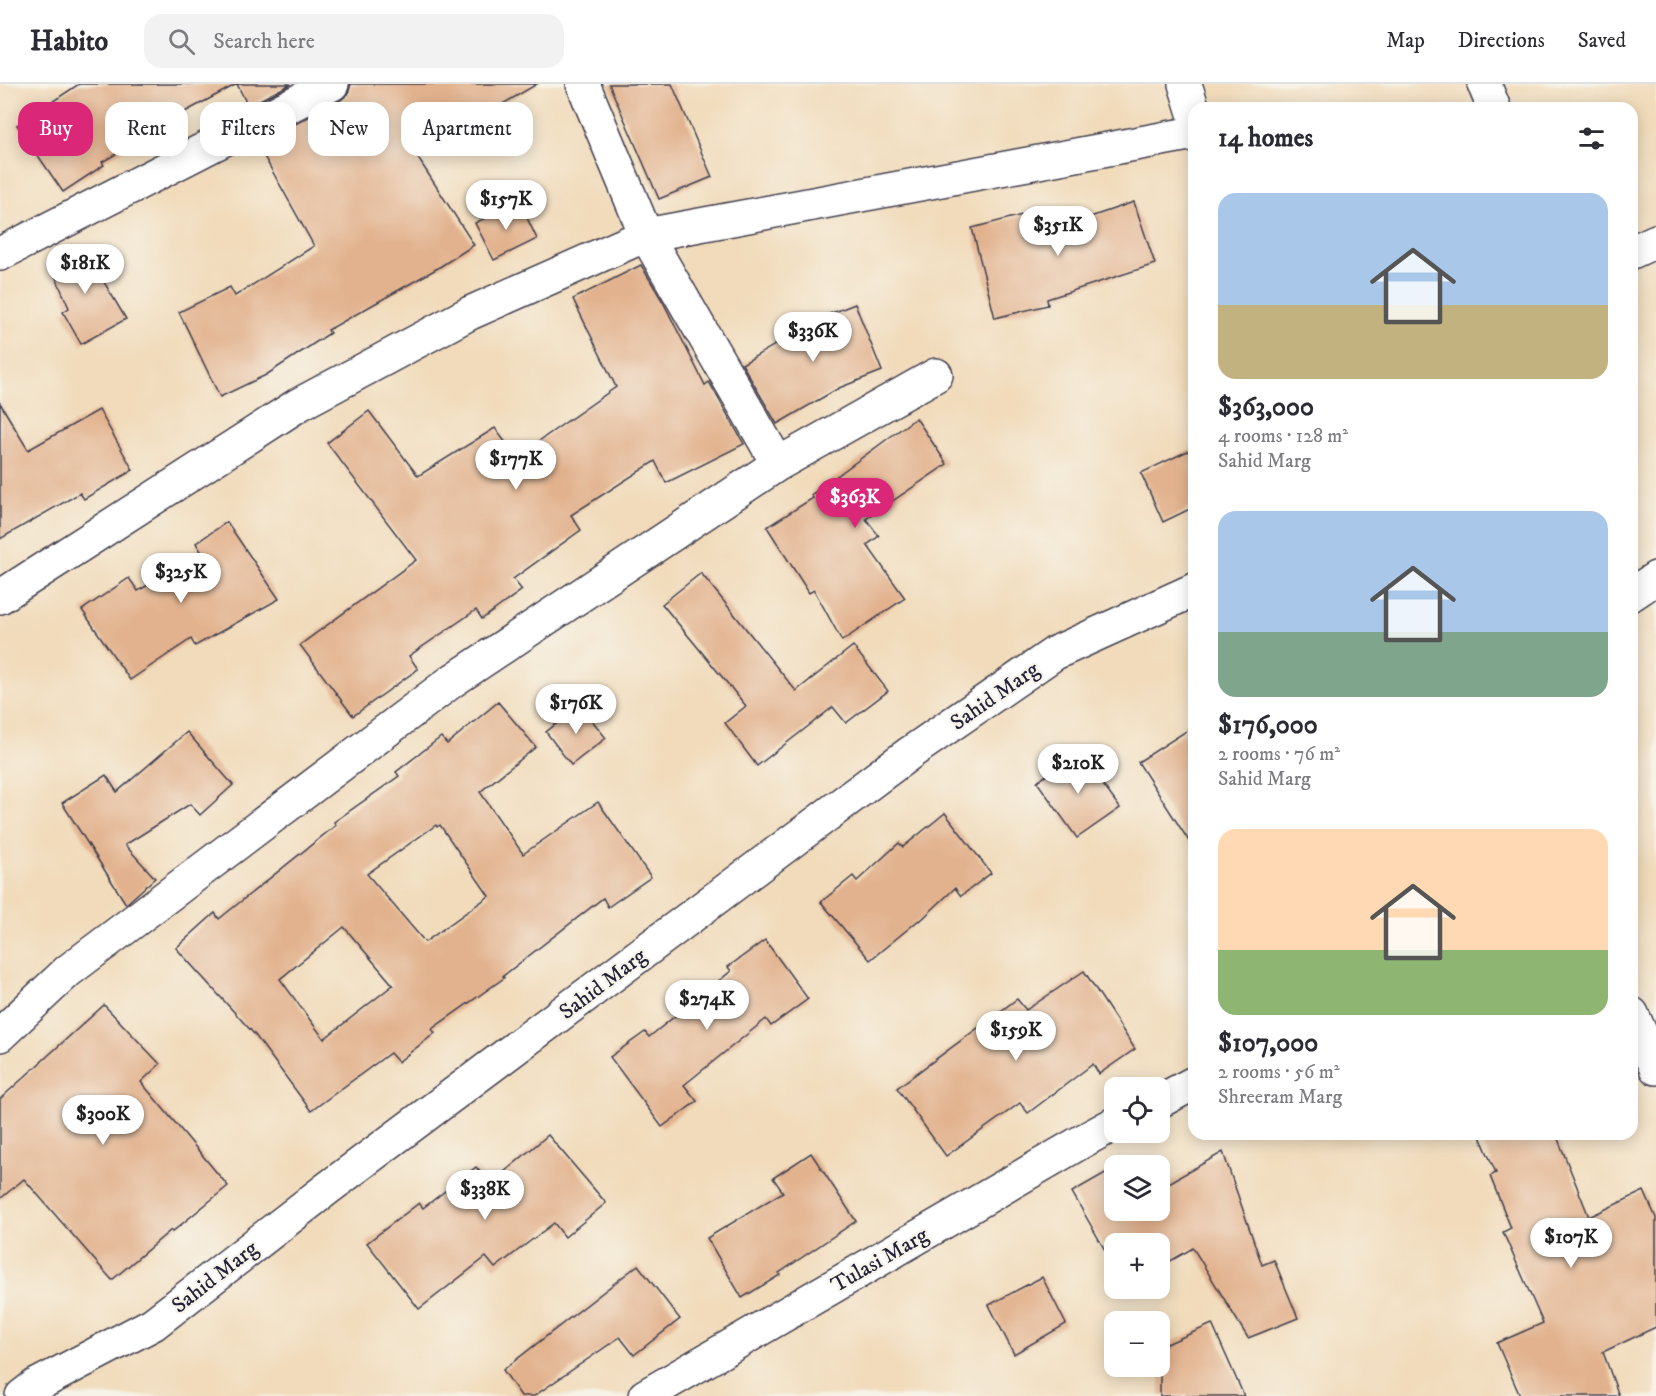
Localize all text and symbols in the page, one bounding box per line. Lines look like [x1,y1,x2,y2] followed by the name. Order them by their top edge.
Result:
[144,14,564,68] search box
[30,24,108,59] text: Habito
[165,25,198,58] icon: search
[213,28,315,55] text: Search here
[1386,28,1425,54] text: Map
[1458,28,1545,54] text: Directions
[1578,28,1626,54] text: Saved
[18,102,93,156] chip: Buy
[105,102,188,156] chip: Rent
[200,102,296,156] chip: Filters
[308,102,389,156] chip: New
[401,102,533,156] chip: Apartment
[1218,122,1313,155] text: 14 homes
[1575,122,1608,155] icon: filters
[464,180,548,231] pin: $157K
[480,187,532,212] text: $157K
[1016,206,1100,257] pin: $351K
[1033,213,1083,238] text: $351K
[1359,232,1467,340] icon: home
[43,244,127,295] pin: $181K
[60,251,110,276] text: $181K
[771,312,855,363] pin: $336K
[788,319,838,344] text: $336K
[1218,391,1314,424] text: $363,000
[1218,424,1348,449] text: 4 rooms · 128 m²
[474,440,558,491] pin: $177K
[489,447,543,472] text: $177K
[1218,449,1311,474] text: Sahid Marg
[813,478,897,529] pin: $363K
[830,485,880,510] text: $363K
[1359,550,1467,658] icon: home
[139,553,223,604] pin: $325K
[155,560,207,585] text: $325K
[945,656,1045,737] street label: Sahid Marg
[534,684,618,735] pin: $176K
[549,691,603,716] text: $176K
[1218,709,1318,742] text: $176,000
[1218,742,1340,767] text: 2 rooms · 76 m²
[1036,744,1120,795] pin: $210K
[1052,751,1104,776] text: $210K
[1218,767,1311,792] text: Sahid Marg
[1359,868,1467,976] icon: home
[554,943,652,1026] street label: Sahid Marg
[665,980,749,1031] pin: $274K
[679,987,735,1012] text: $274K
[974,1011,1058,1062] pin: $159K
[990,1018,1042,1043] text: $159K
[1218,1027,1318,1060] text: $107,000
[1218,1060,1340,1085] text: 2 rooms · 56 m²
[1104,1077,1170,1377] map controls
[1104,1077,1170,1143] button: locate
[1218,1085,1342,1110] text: Shreeram Marg
[61,1095,145,1146] pin: $300K
[76,1102,130,1127] text: $300K
[1104,1155,1170,1221] button: layers
[443,1170,527,1221] pin: $338K
[460,1177,510,1202] text: $338K
[1529,1218,1613,1269] pin: $107K
[826,1222,933,1299] street label: Tulasi Marg
[1544,1225,1598,1250] text: $107K
[1104,1233,1170,1299] button: +
[166,1235,264,1319] street label: Sahid Marg
[1104,1311,1170,1377] button: −

